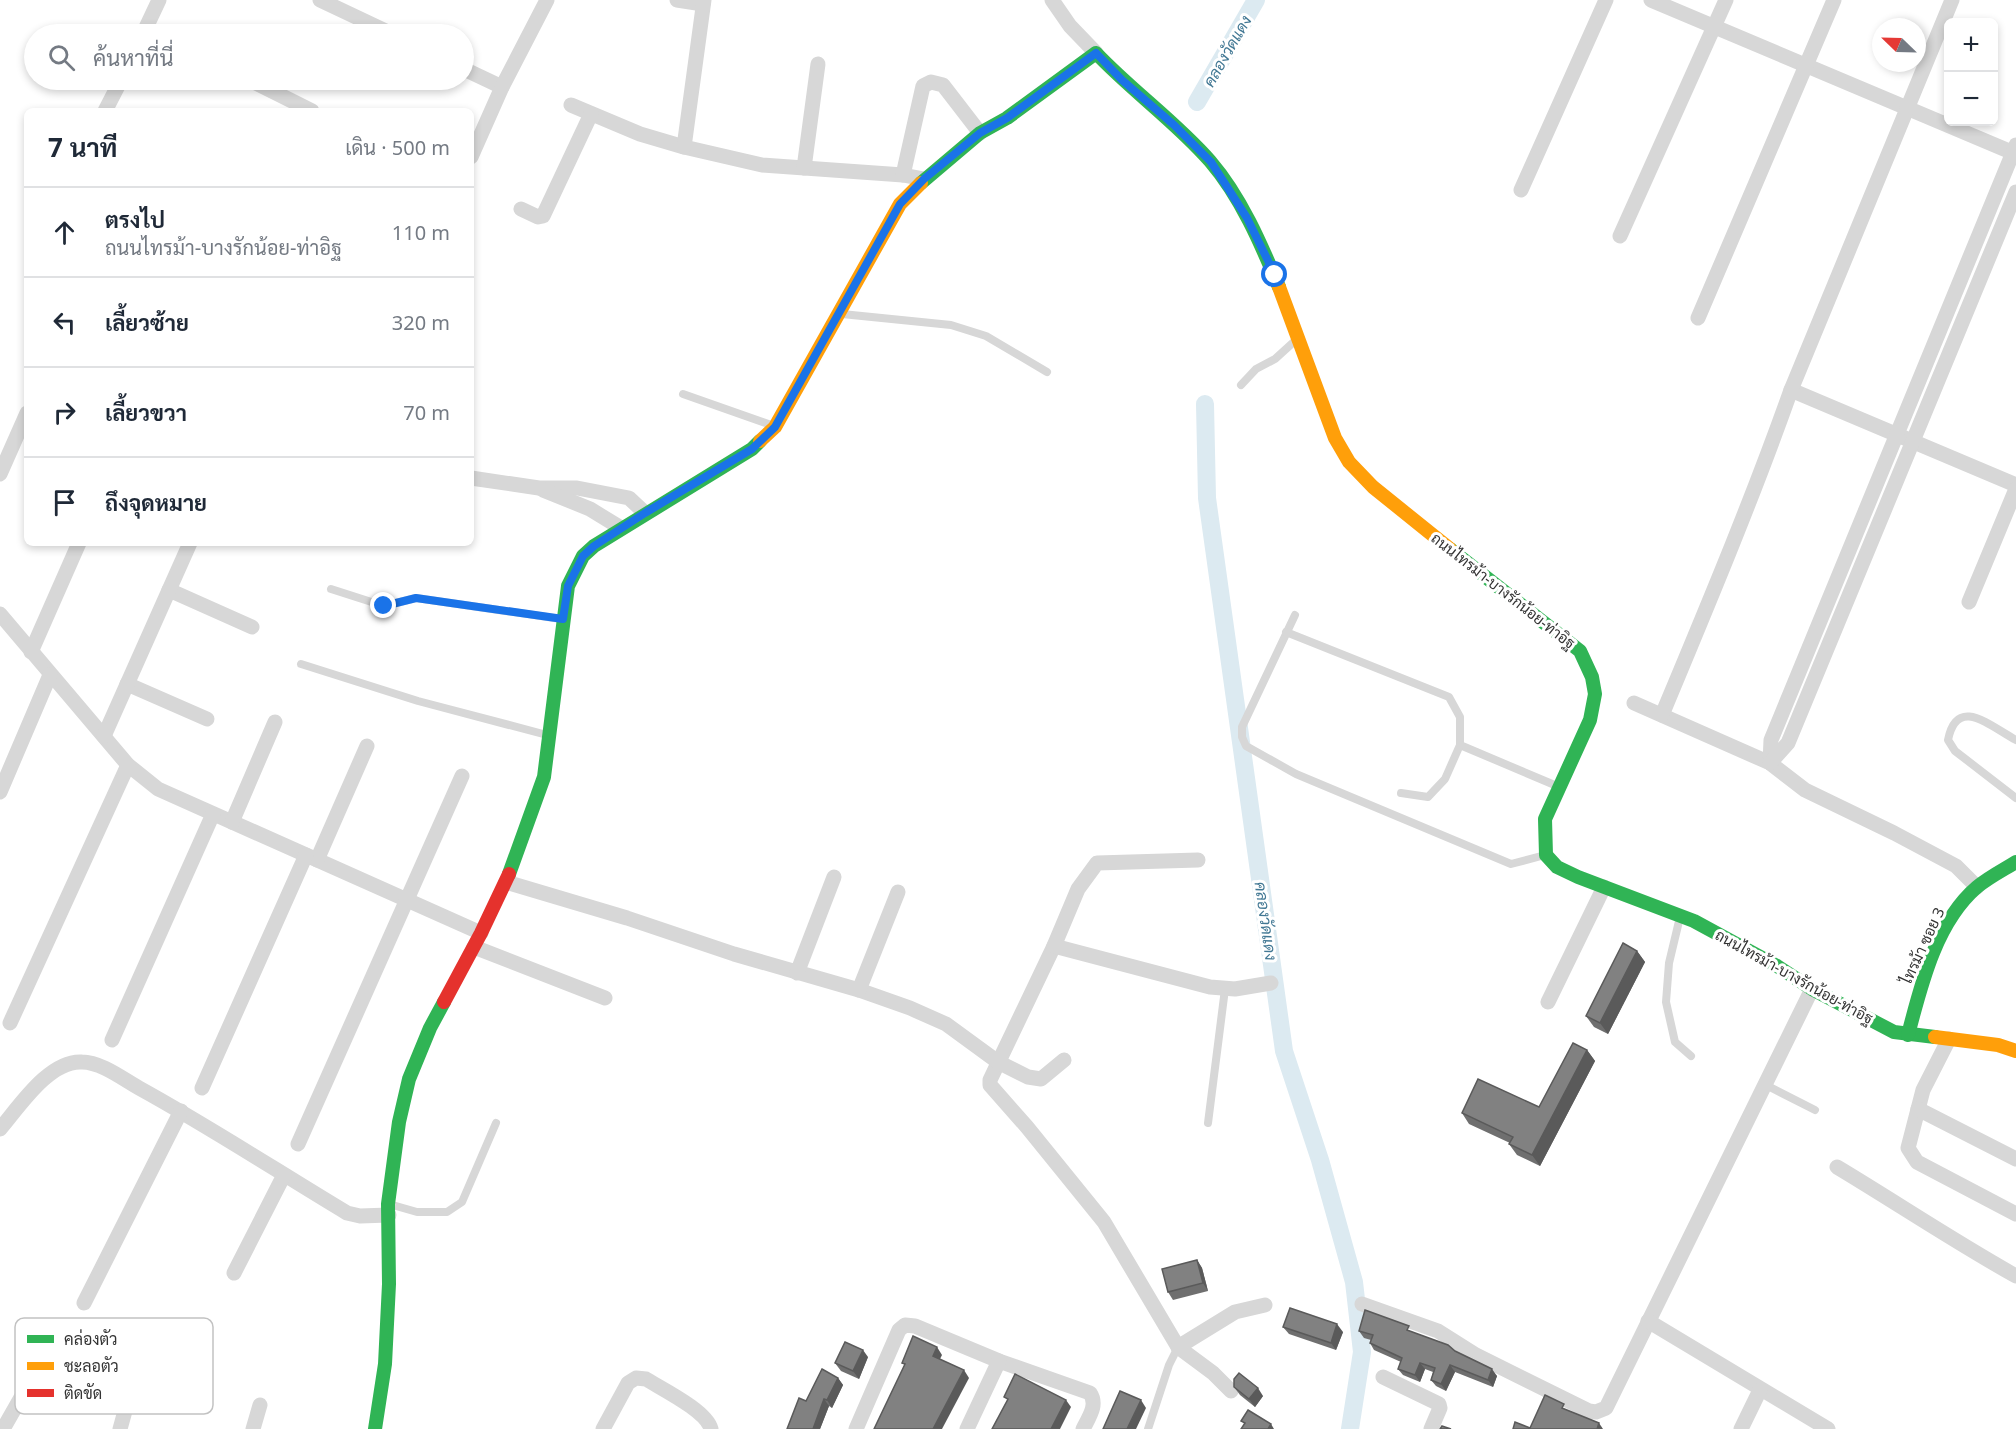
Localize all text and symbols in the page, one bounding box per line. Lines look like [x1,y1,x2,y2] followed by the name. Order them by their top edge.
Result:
[1198,11,1256,91] water label: คลองวัดแดง
[1872,18,1926,72] north arrow
[1944,18,1998,126] map controls
[1944,18,1998,72] button: +
[24,24,474,90] search box
[45,41,78,74] icon: search
[93,42,173,72] text: ค้นหาที่นี่
[1944,72,1998,126] button: −
[48,129,117,165] text: 7 นาที
[345,134,450,161] text: เดิน · 500 m
[105,204,165,234] text: ตรงไป
[48,216,81,249] icon: ahead
[392,219,450,246] text: 110 m
[105,234,342,261] text: ถนนไทรม้า-บางรักน้อย-ท่าอิฐ
[1261,261,1287,287] route start
[48,306,81,339] icon: left
[105,307,189,337] text: เลี้ยวซ้าย
[392,309,450,336] text: 320 m
[48,396,81,429] icon: right
[105,397,187,427] text: เลี้ยวขวา
[403,399,450,426] text: 70 m
[48,486,81,519] icon: arrive
[105,487,207,517] text: ถึงจุดหมาย
[1427,528,1580,654] street label: ถนนไทรม้า-บางรักน้อย-ท่าอิฐ
[370,592,396,618] route end
[1250,880,1282,962] water label: คลองวัดแดง
[1895,904,1949,988] street label: ไทรม้า ซอย 3
[1712,924,1877,1029] street label: ถนนไทรม้า-บางรักน้อย-ท่าอิฐ
[15,1318,213,1414] legend
[64,1328,118,1350] text: คล่องตัว
[64,1355,119,1377] text: ชะลอตัว
[64,1382,102,1404] text: ติดขัด

